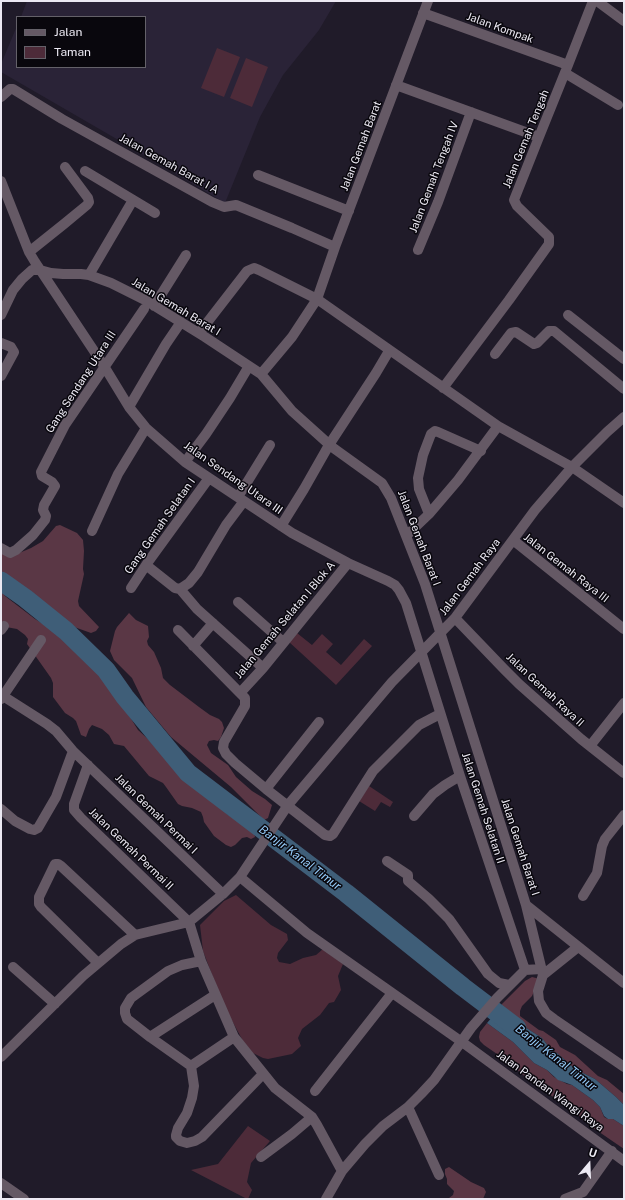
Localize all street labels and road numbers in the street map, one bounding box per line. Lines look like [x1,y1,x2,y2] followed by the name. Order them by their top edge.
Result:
[465,10,535,46] street label: Jalan Kompak
[500,88,552,190] street label: Jalan Gemah Tengah
[338,99,384,193] street label: Jalan Gemah Barat
[407,119,461,235] street label: Jalan Gemah Tengah IV
[117,131,221,197] street label: Jalan Gemah Barat I A
[129,275,223,339] street label: Jalan Gemah Barat I
[43,329,119,435] street label: Gang Sendang Utara III
[181,439,285,517] street label: Jalan Sendang Utara III
[122,475,198,577] street label: Gang Gemah Selatan I
[395,488,443,588] street label: Jalan Gemah Barat I
[521,531,611,605] street label: Jalan Gemah Raya III
[437,536,503,618] street label: Jalan Gemah Raya
[232,559,338,681] street label: Jalan Gemah Selatan I Blok A
[503,651,587,729] street label: Jalan Gemah Raya II
[459,751,507,865] street label: Jalan Gemah Selatan II
[112,771,200,857] street label: Jalan Gemah Permai I
[498,797,542,897] street label: Jalan Gemah Barat I
[86,805,176,893] street label: Jalan Gemah Permai II
[494,1048,606,1134] street label: Jalan Pandan Wangi Raya

